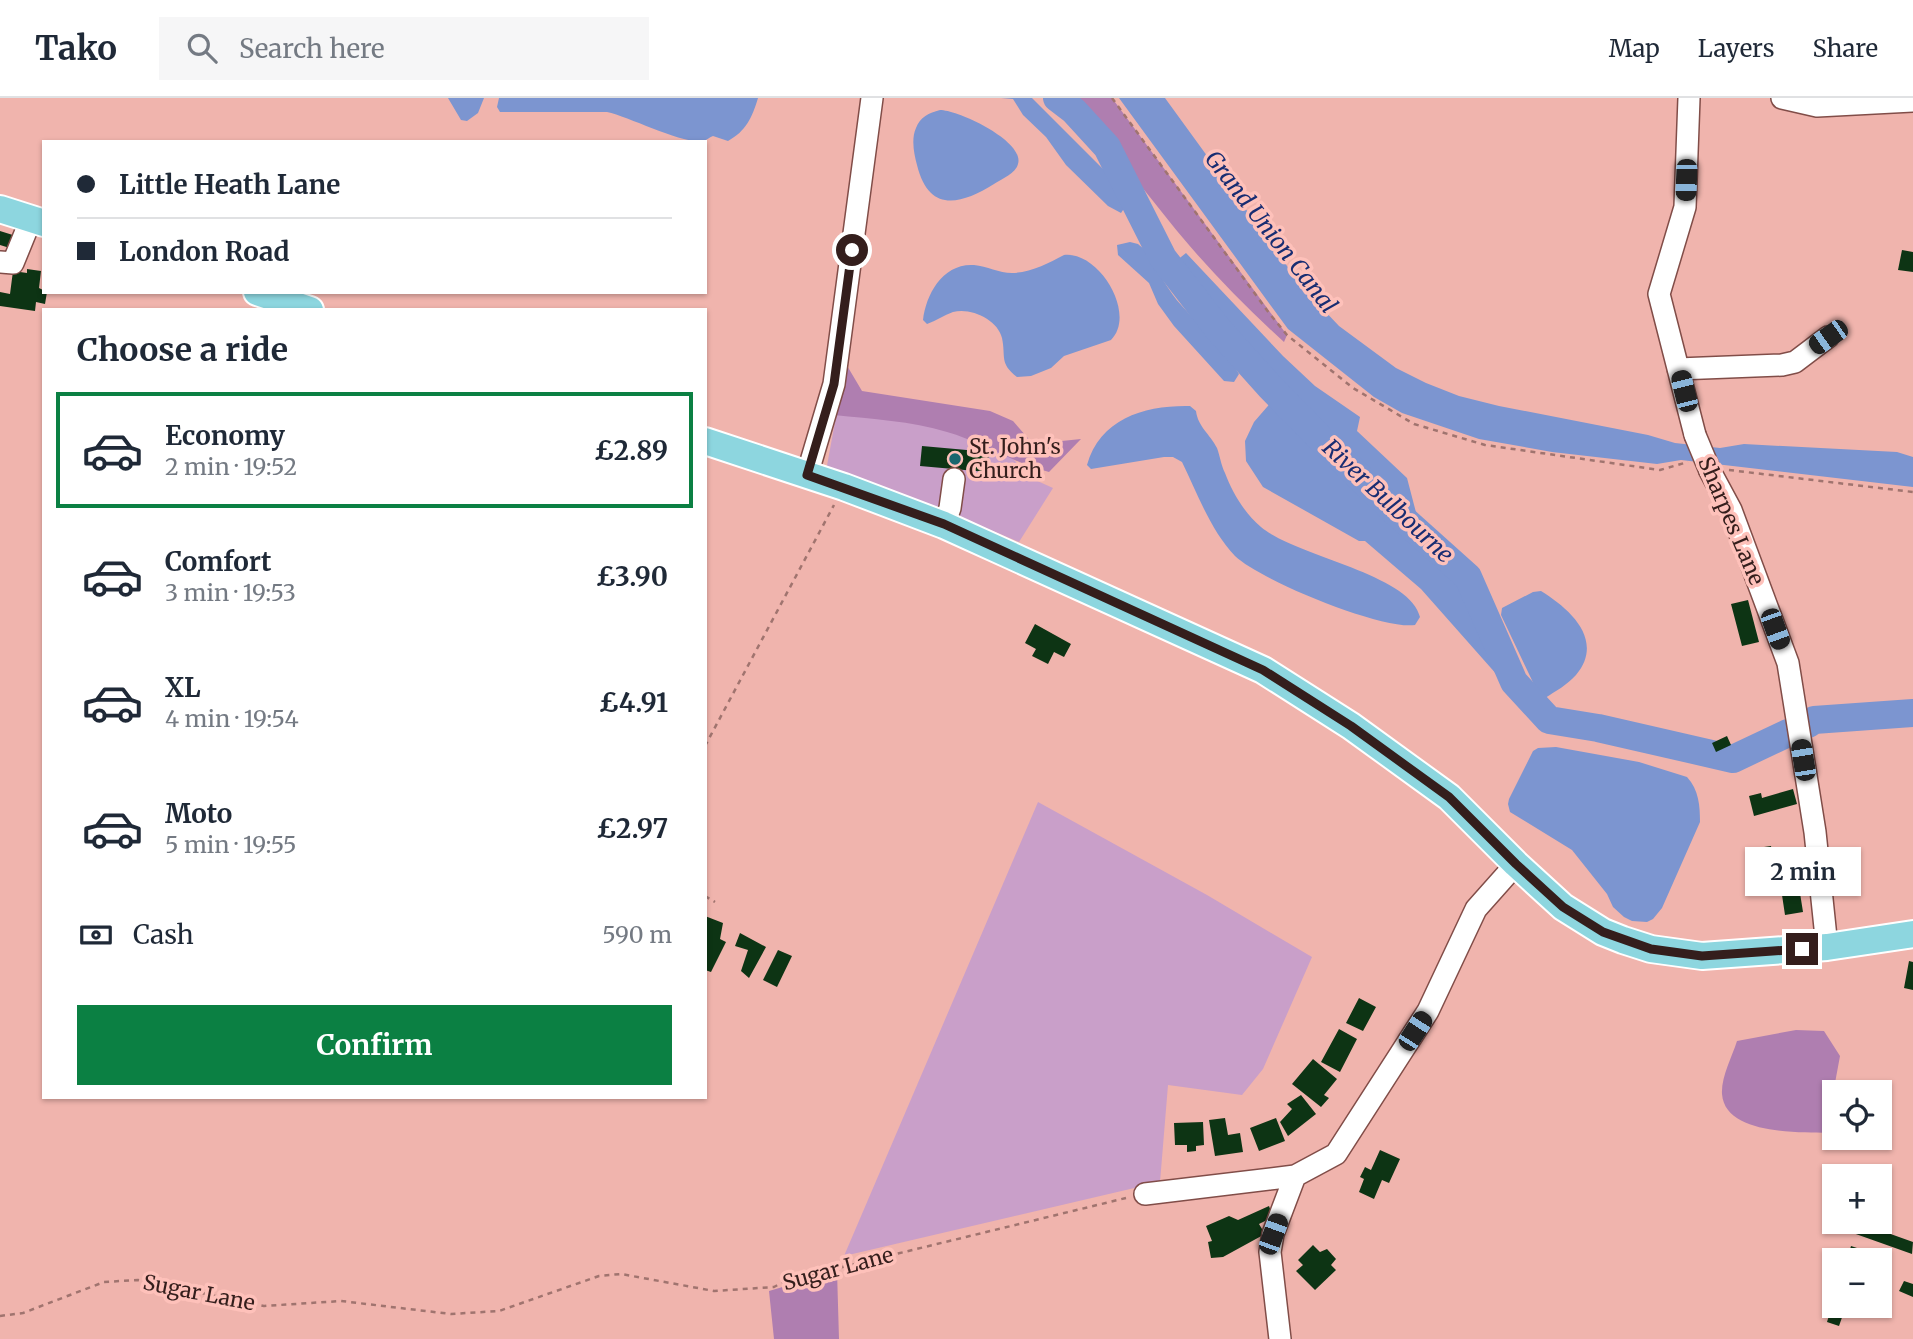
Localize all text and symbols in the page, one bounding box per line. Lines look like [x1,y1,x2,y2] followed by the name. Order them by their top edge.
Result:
[159,17,649,80] search box
[35,28,117,69] text: Tako
[183,29,221,67] icon: search
[239,32,385,65] text: Search here
[1609,33,1660,64] text: Map
[1698,33,1774,64] text: Layers
[1812,33,1878,64] text: Share
[1199,145,1344,319] water label: Grand Union Canal
[1675,159,1698,201] car
[119,168,340,201] text: Little Heath Lane
[836,234,868,266] route start
[119,235,290,268] text: London Road
[1805,316,1852,358] car
[77,330,288,370] text: Choose a ride
[1669,368,1700,414] car
[81,419,144,482] icon: car
[165,419,285,452] text: Economy
[969,433,1061,484] place label: St. John's Church
[1317,433,1460,569] water label: River Bulbourne
[594,434,668,467] text: £2.89
[947,451,963,467] marker: St. John's Church
[165,452,297,481] text: 2 min · 19:52
[1692,453,1771,589] street label: Sharpes Lane
[81,545,144,608] icon: car
[165,545,271,578] text: Comfort
[596,560,668,593] text: £3.90
[165,578,296,607] text: 3 min · 19:53
[1758,606,1793,652] car
[81,671,144,734] icon: car
[165,671,201,704] text: XL
[599,686,668,719] text: £4.91
[165,704,299,733] text: 4 min · 19:54
[1790,738,1817,782] car
[81,797,144,860] icon: car
[165,797,232,830] text: Moto
[597,812,668,845] text: £2.97
[165,830,296,859] text: 5 min · 19:55
[1744,848,1860,896] callout: 2 min
[1770,857,1836,886] text: 2 min
[77,916,115,954] icon: cash
[133,918,194,951] text: Cash
[602,920,672,949] text: 590 m
[1786,933,1818,965] route end
[77,1005,672,1085] button: Confirm
[1395,1008,1436,1054] car
[1822,1080,1892,1318] map controls
[1822,1080,1892,1150] button: locate
[1822,1164,1892,1234] button: +
[1256,1211,1291,1257] car
[780,1241,896,1296] street label: Sugar Lane
[1822,1248,1892,1318] button: −
[141,1268,257,1317] street label: Sugar Lane

